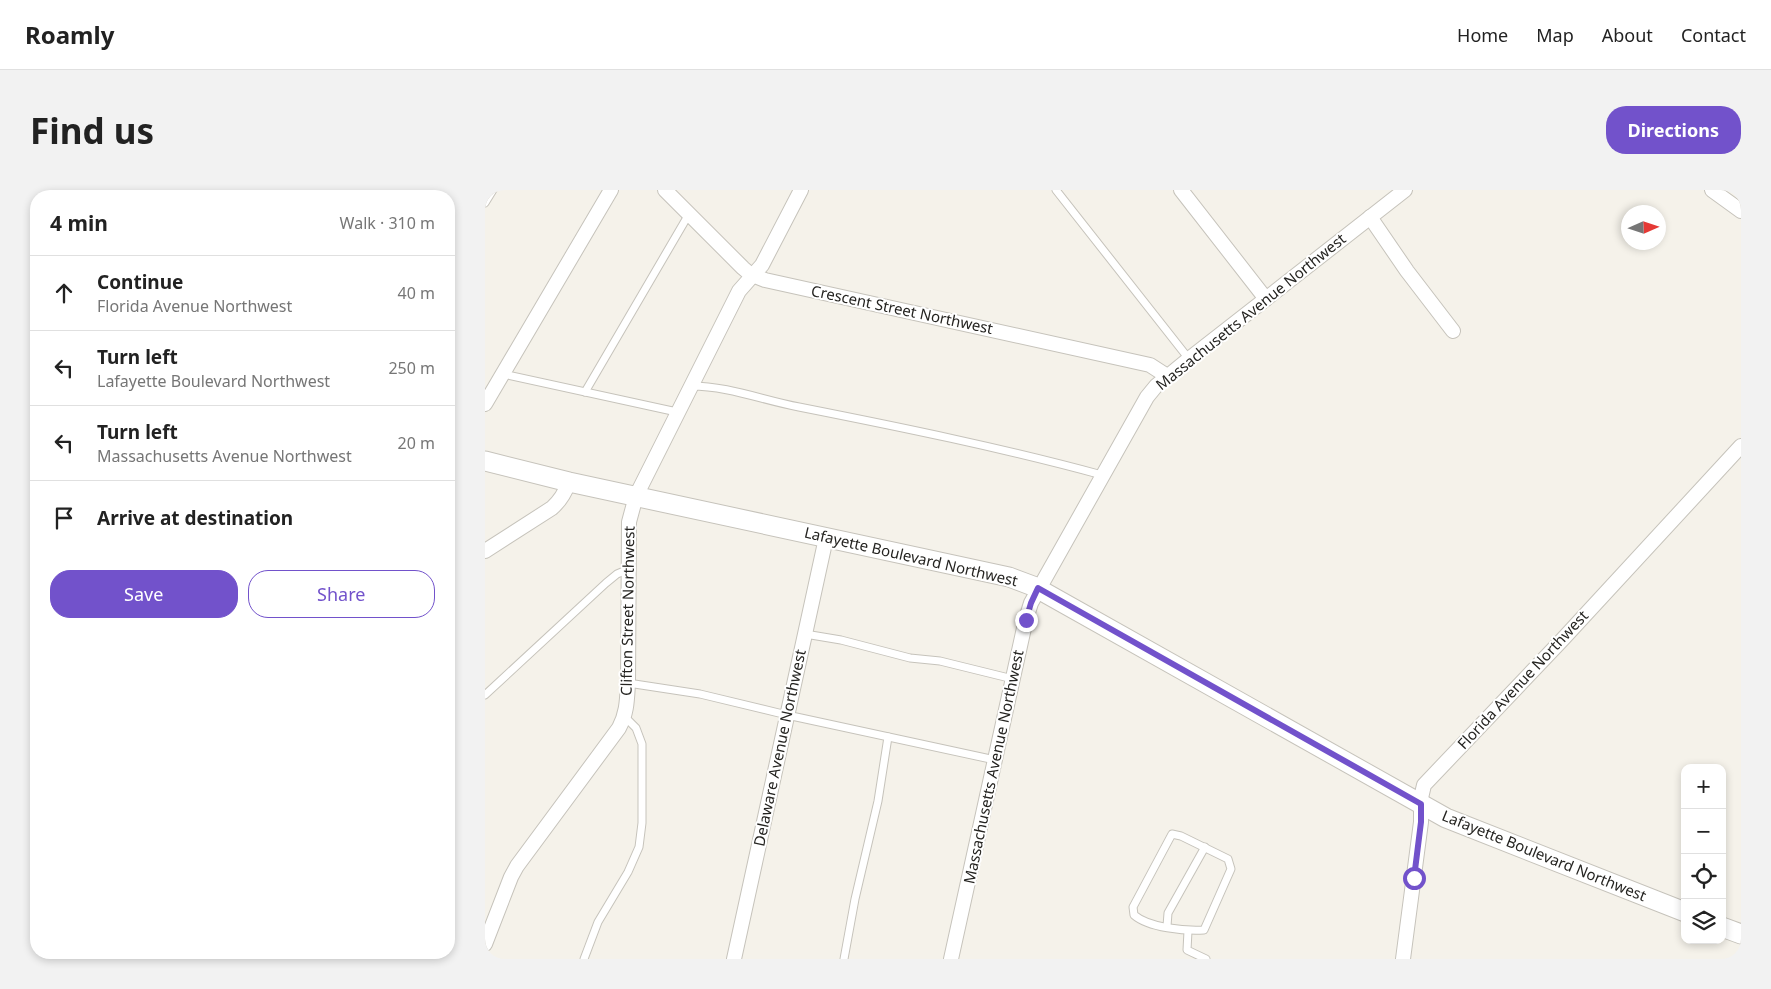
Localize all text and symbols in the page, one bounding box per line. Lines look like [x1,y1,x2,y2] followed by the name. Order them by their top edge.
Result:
[25,18,114,51] text: Roamly
[1457,23,1508,47] text: Home
[1536,23,1574,47] text: Map
[1602,23,1653,47] text: About
[1681,23,1746,47] text: Contact
[1606,106,1741,154] button: Directions
[30,107,154,154] text: Find us
[1621,205,1666,250] north arrow
[50,209,108,237] text: 4 min
[340,212,435,234] text: Walk · 310 m
[1151,228,1350,394] street label: Massachusetts Avenue Northwest
[97,269,183,295] text: Continue
[50,279,78,307] icon: ahead
[810,280,995,338] street label: Crescent Street Northwest
[398,282,435,304] text: 40 m
[97,295,292,317] text: Florida Avenue Northwest
[97,344,178,370] text: Turn left
[50,354,78,382] icon: left
[388,357,435,379] text: 250 m
[97,370,330,392] text: Lafayette Boulevard Northwest
[97,419,178,445] text: Turn left
[50,429,78,457] icon: left
[398,432,435,454] text: 20 m
[97,445,352,467] text: Massachusetts Avenue Northwest
[50,504,78,532] icon: arrive
[97,505,293,531] text: Arrive at destination
[803,522,1021,590] street label: Lafayette Boulevard Northwest
[616,525,638,696] street label: Clifton Street Northwest
[50,570,238,618] button: Save
[248,570,435,618] button: Share
[1453,605,1592,753] street label: Florida Avenue Northwest
[1015,609,1038,632] route end
[748,647,810,848] street label: Delaware Avenue Northwest
[958,647,1028,886] street label: Massachusetts Avenue Northwest
[1681,764,1726,944] map controls
[1681,764,1726,809] button: +
[1439,805,1650,905] street label: Lafayette Boulevard Northwest
[1681,809,1726,854] button: −
[1681,854,1726,899] button: locate
[1403,867,1426,890] route start
[1681,899,1726,944] button: layers

